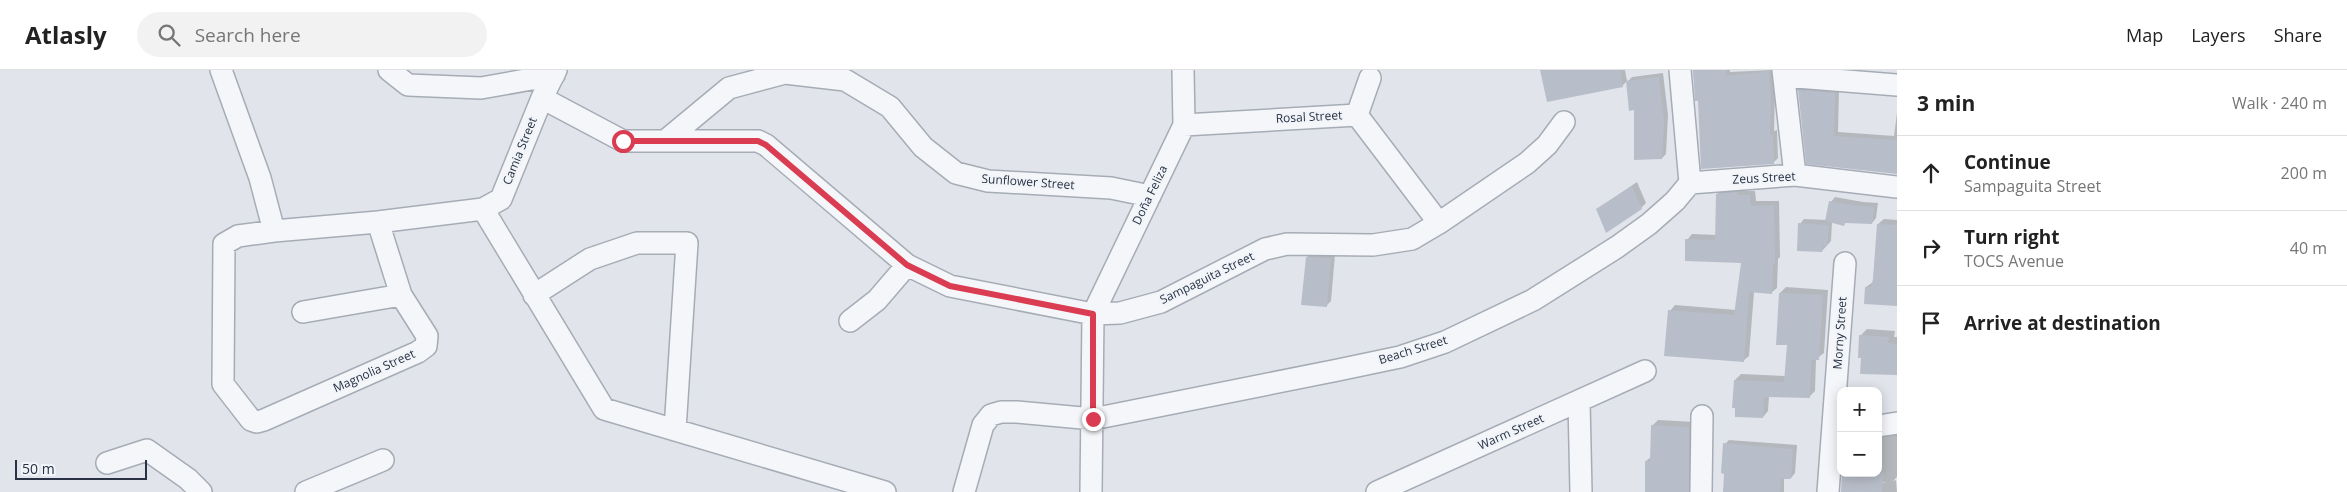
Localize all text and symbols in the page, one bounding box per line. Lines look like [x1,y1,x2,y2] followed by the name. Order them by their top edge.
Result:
[137,12,487,57] search box
[25,18,107,51] text: Atlasly
[155,21,183,49] icon: search
[195,22,301,48] text: Search here
[2126,23,2163,47] text: Map
[2191,23,2246,47] text: Layers
[2274,23,2322,47] text: Share
[1917,89,1975,117] text: 3 min
[2232,92,2327,114] text: Walk · 240 m
[1275,106,1343,127] street label: Rosal Street
[498,114,541,187] street label: Camia Street
[612,130,635,153] route start
[1964,149,2051,175] text: Continue
[1917,159,1945,187] icon: ahead
[1128,162,1171,227] street label: Doña Feliza
[2281,162,2327,184] text: 200 m
[1732,167,1796,188] street label: Zeus Street
[981,170,1075,193] street label: Sunflower Street
[1964,175,2101,197] text: Sampaguita Street
[1964,224,2059,250] text: Turn right
[1917,234,1945,262] icon: right
[2290,237,2327,259] text: 40 m
[1157,247,1257,308] street label: Sampaguita Street
[1964,250,2064,272] text: TOCS Avenue
[1828,296,1851,370] street label: Morny Street
[1917,309,1945,337] icon: arrive
[1964,310,2161,336] text: Arrive at destination
[1376,331,1449,368] street label: Beach Street
[330,345,417,396] street label: Magnolia Street
[1837,387,1882,477] map controls
[1837,387,1882,432] button: +
[1082,408,1105,431] route end
[1475,409,1546,454] street label: Warm Street
[1837,432,1882,477] button: −
[15,457,148,480] scale bar
[22,459,55,478] text: 50 m

